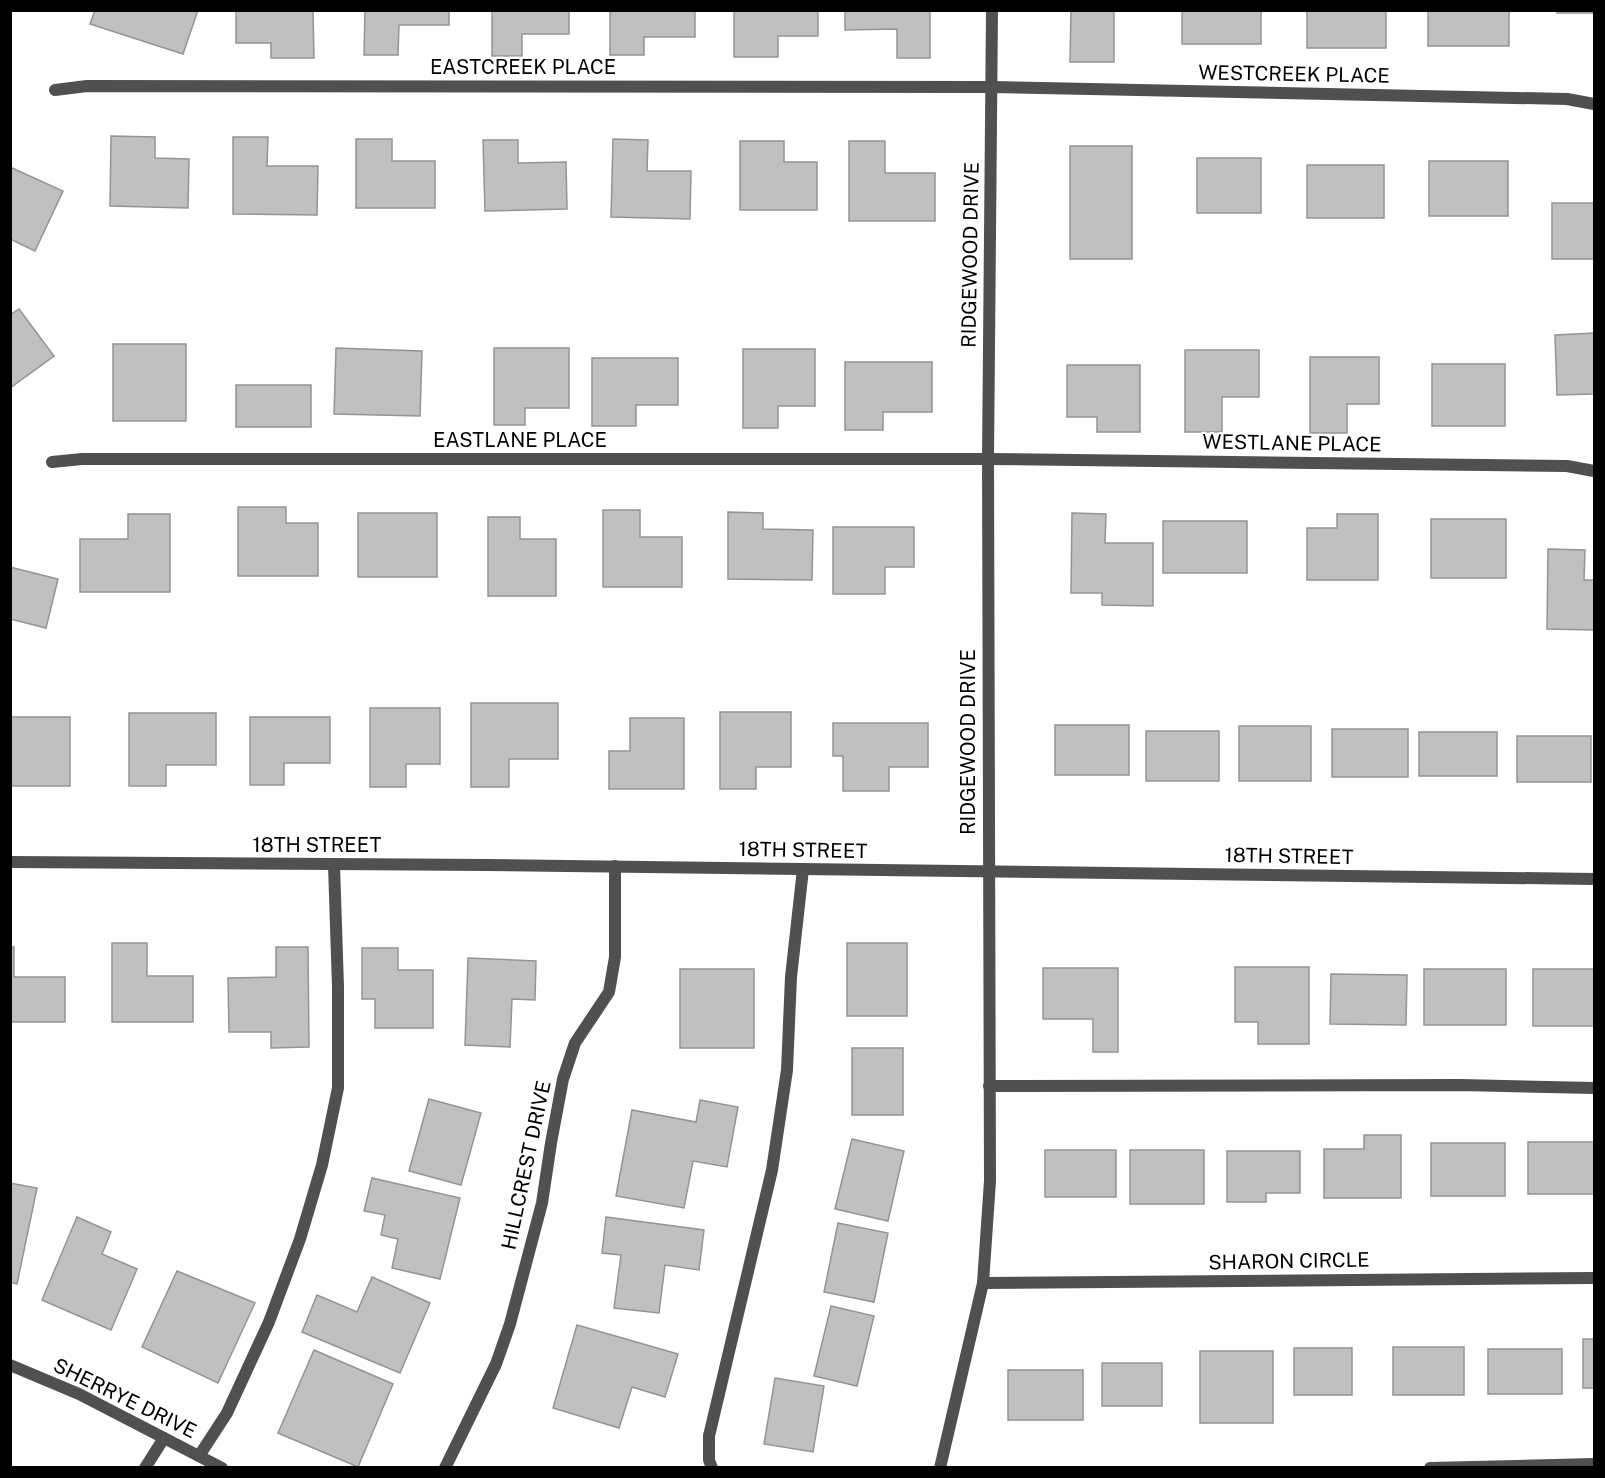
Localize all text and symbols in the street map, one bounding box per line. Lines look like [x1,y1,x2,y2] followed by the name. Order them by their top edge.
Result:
[430,55,616,79] street label: EASTCREEK PLACE
[1198,60,1390,88] street label: WESTCREEK PLACE
[956,162,984,348] street label: RIDGEWOOD DRIVE
[433,428,607,452] street label: EASTLANE PLACE
[1202,429,1382,457] street label: WESTLANE PLACE
[956,649,980,835] street label: RIDGEWOOD DRIVE
[253,833,382,857] street label: 18TH STREET
[738,837,868,863] street label: 18TH STREET
[1224,843,1354,869] street label: 18TH STREET
[496,1078,556,1252] street label: HILLCREST DRIVE
[1208,1248,1370,1274] street label: SHARON CIRCLE
[49,1353,201,1443] street label: SHERRYE DRIVE

